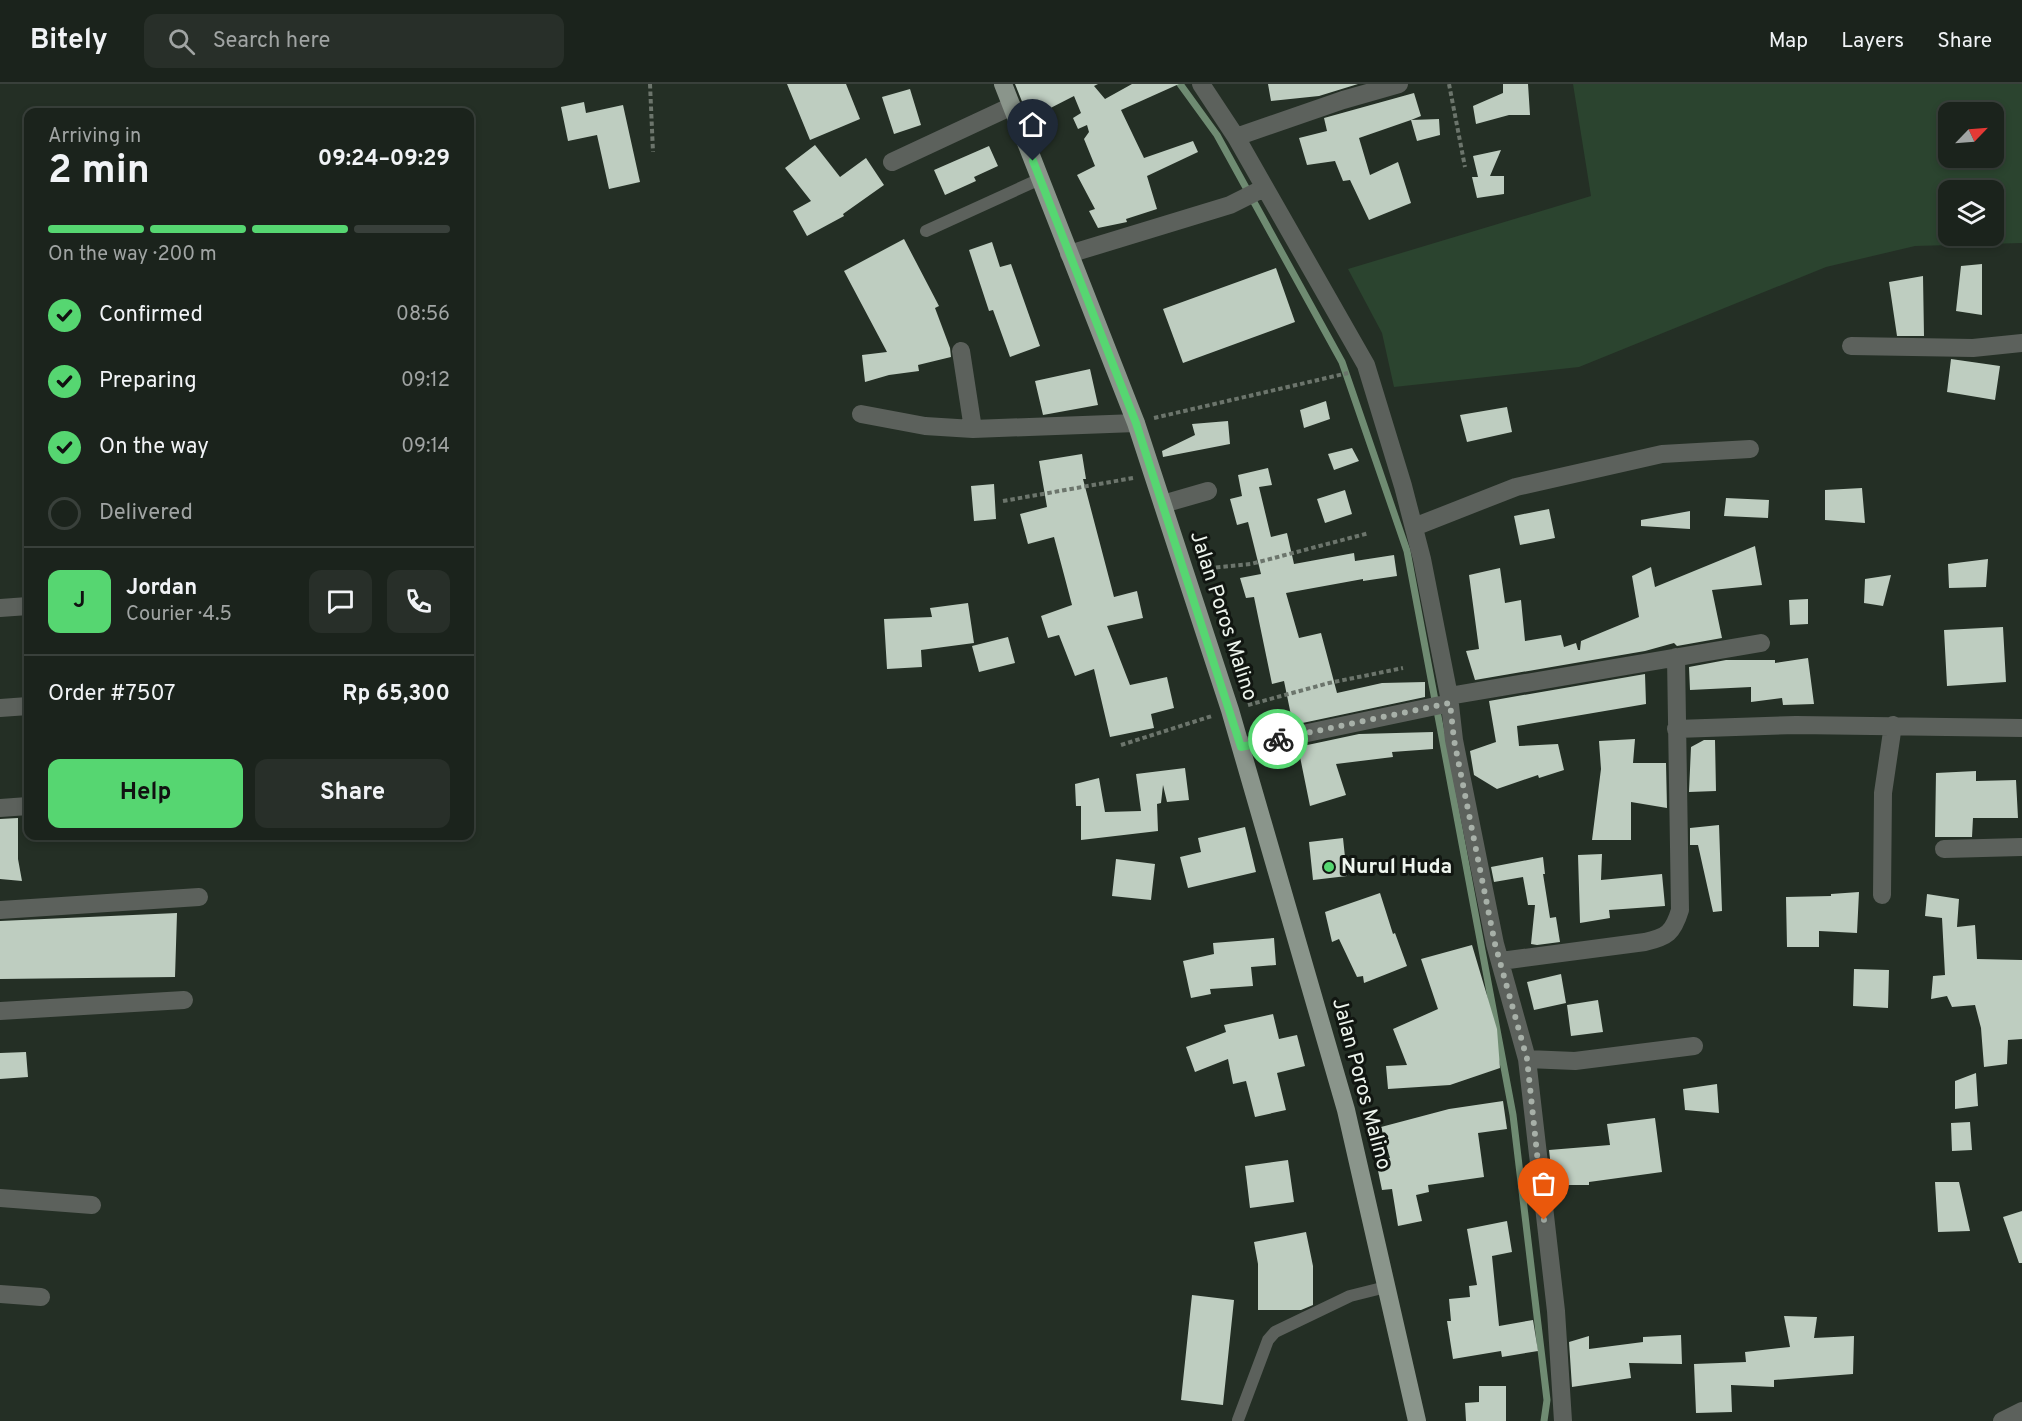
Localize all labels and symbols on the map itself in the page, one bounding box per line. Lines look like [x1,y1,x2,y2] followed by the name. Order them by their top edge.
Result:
[1007,99,1058,161] pin
[1938,102,2004,168] north arrow
[1183,528,1263,704] street label: Jalan Poros Malino
[1248,709,1308,769] courier
[1341,854,1452,881] place label: Nurul Huda
[1322,860,1336,874] marker: Nurul Huda
[1325,995,1397,1173] street label: Jalan Poros Malino
[1518,1158,1569,1220] pin

